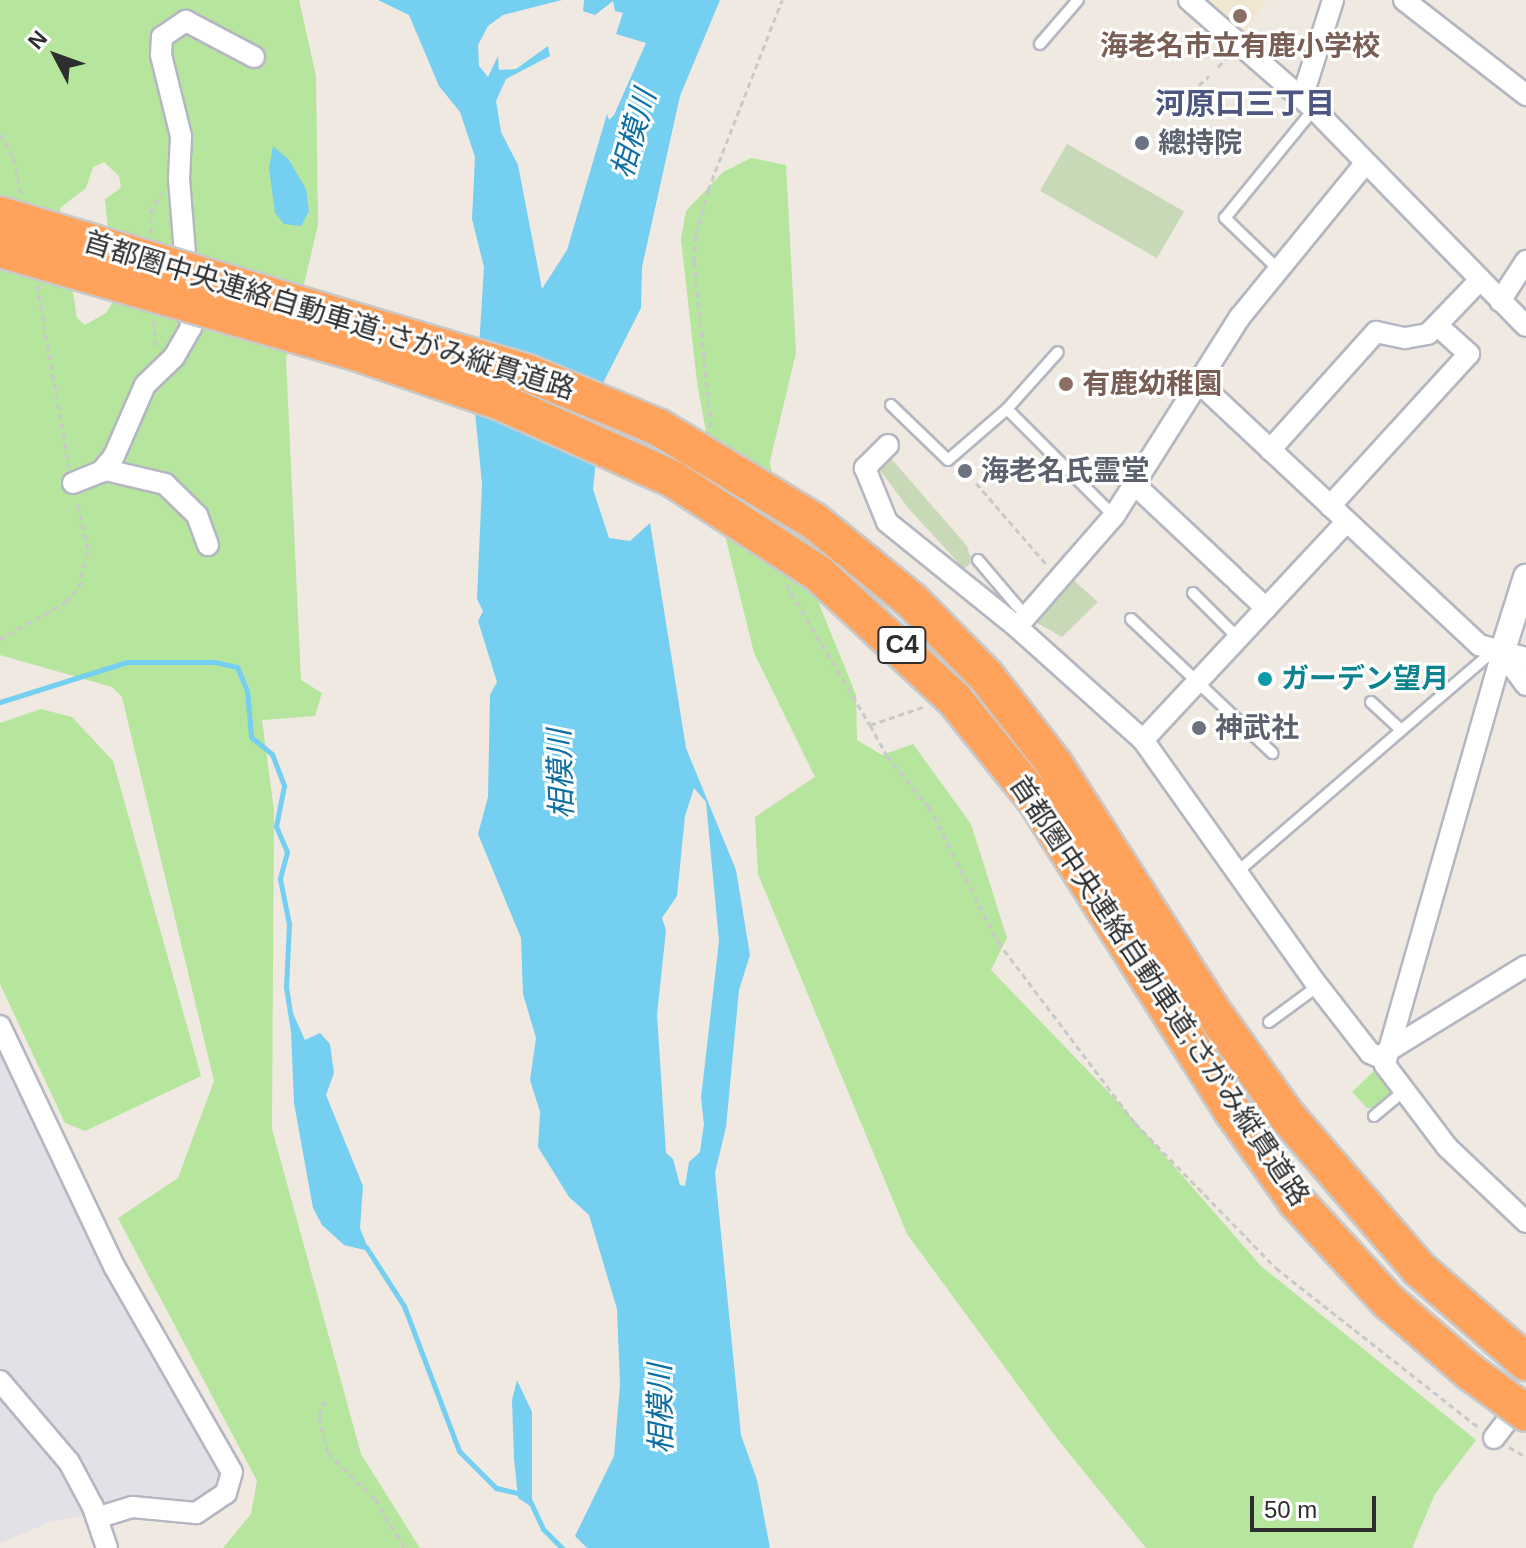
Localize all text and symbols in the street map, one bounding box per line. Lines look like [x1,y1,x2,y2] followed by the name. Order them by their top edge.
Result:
[1231,7,1249,25] marker: 海老名市立有鹿小学校
[16,16,96,96] north arrow
[23,26,52,54] text: N
[1100,29,1380,63] place label: 海老名市立有鹿小学校
[604,86,664,182] water label: 相模川
[1155,86,1335,122] district label: 河原口三丁目
[1158,126,1242,160] place label: 總持院
[1133,134,1151,152] marker: 總持院
[79,225,579,407] street label: 首都圏中央連絡自動車道;さがみ縦貫道路
[1082,367,1222,401] place label: 有鹿幼稚園
[1057,375,1075,393] marker: 有鹿幼稚園
[981,454,1149,488] place label: 海老名氏霊堂
[956,462,974,480] marker: 海老名氏霊堂
[876,623,928,667] road number: C4
[1281,662,1449,696] place label: ガーデン望月
[1256,670,1274,688] marker: ガーデン望月
[1215,711,1299,745] place label: 神武社
[1190,719,1208,737] marker: 神武社
[541,728,581,820] water label: 相模川
[1002,769,1316,1213] street label: 首都圏中央連絡自動車道;さがみ縦貫道路
[642,1364,680,1454] water label: 相模川
[1254,1480,1380,1530] scale bar
[1264,1496,1317,1523] text: 50 m

